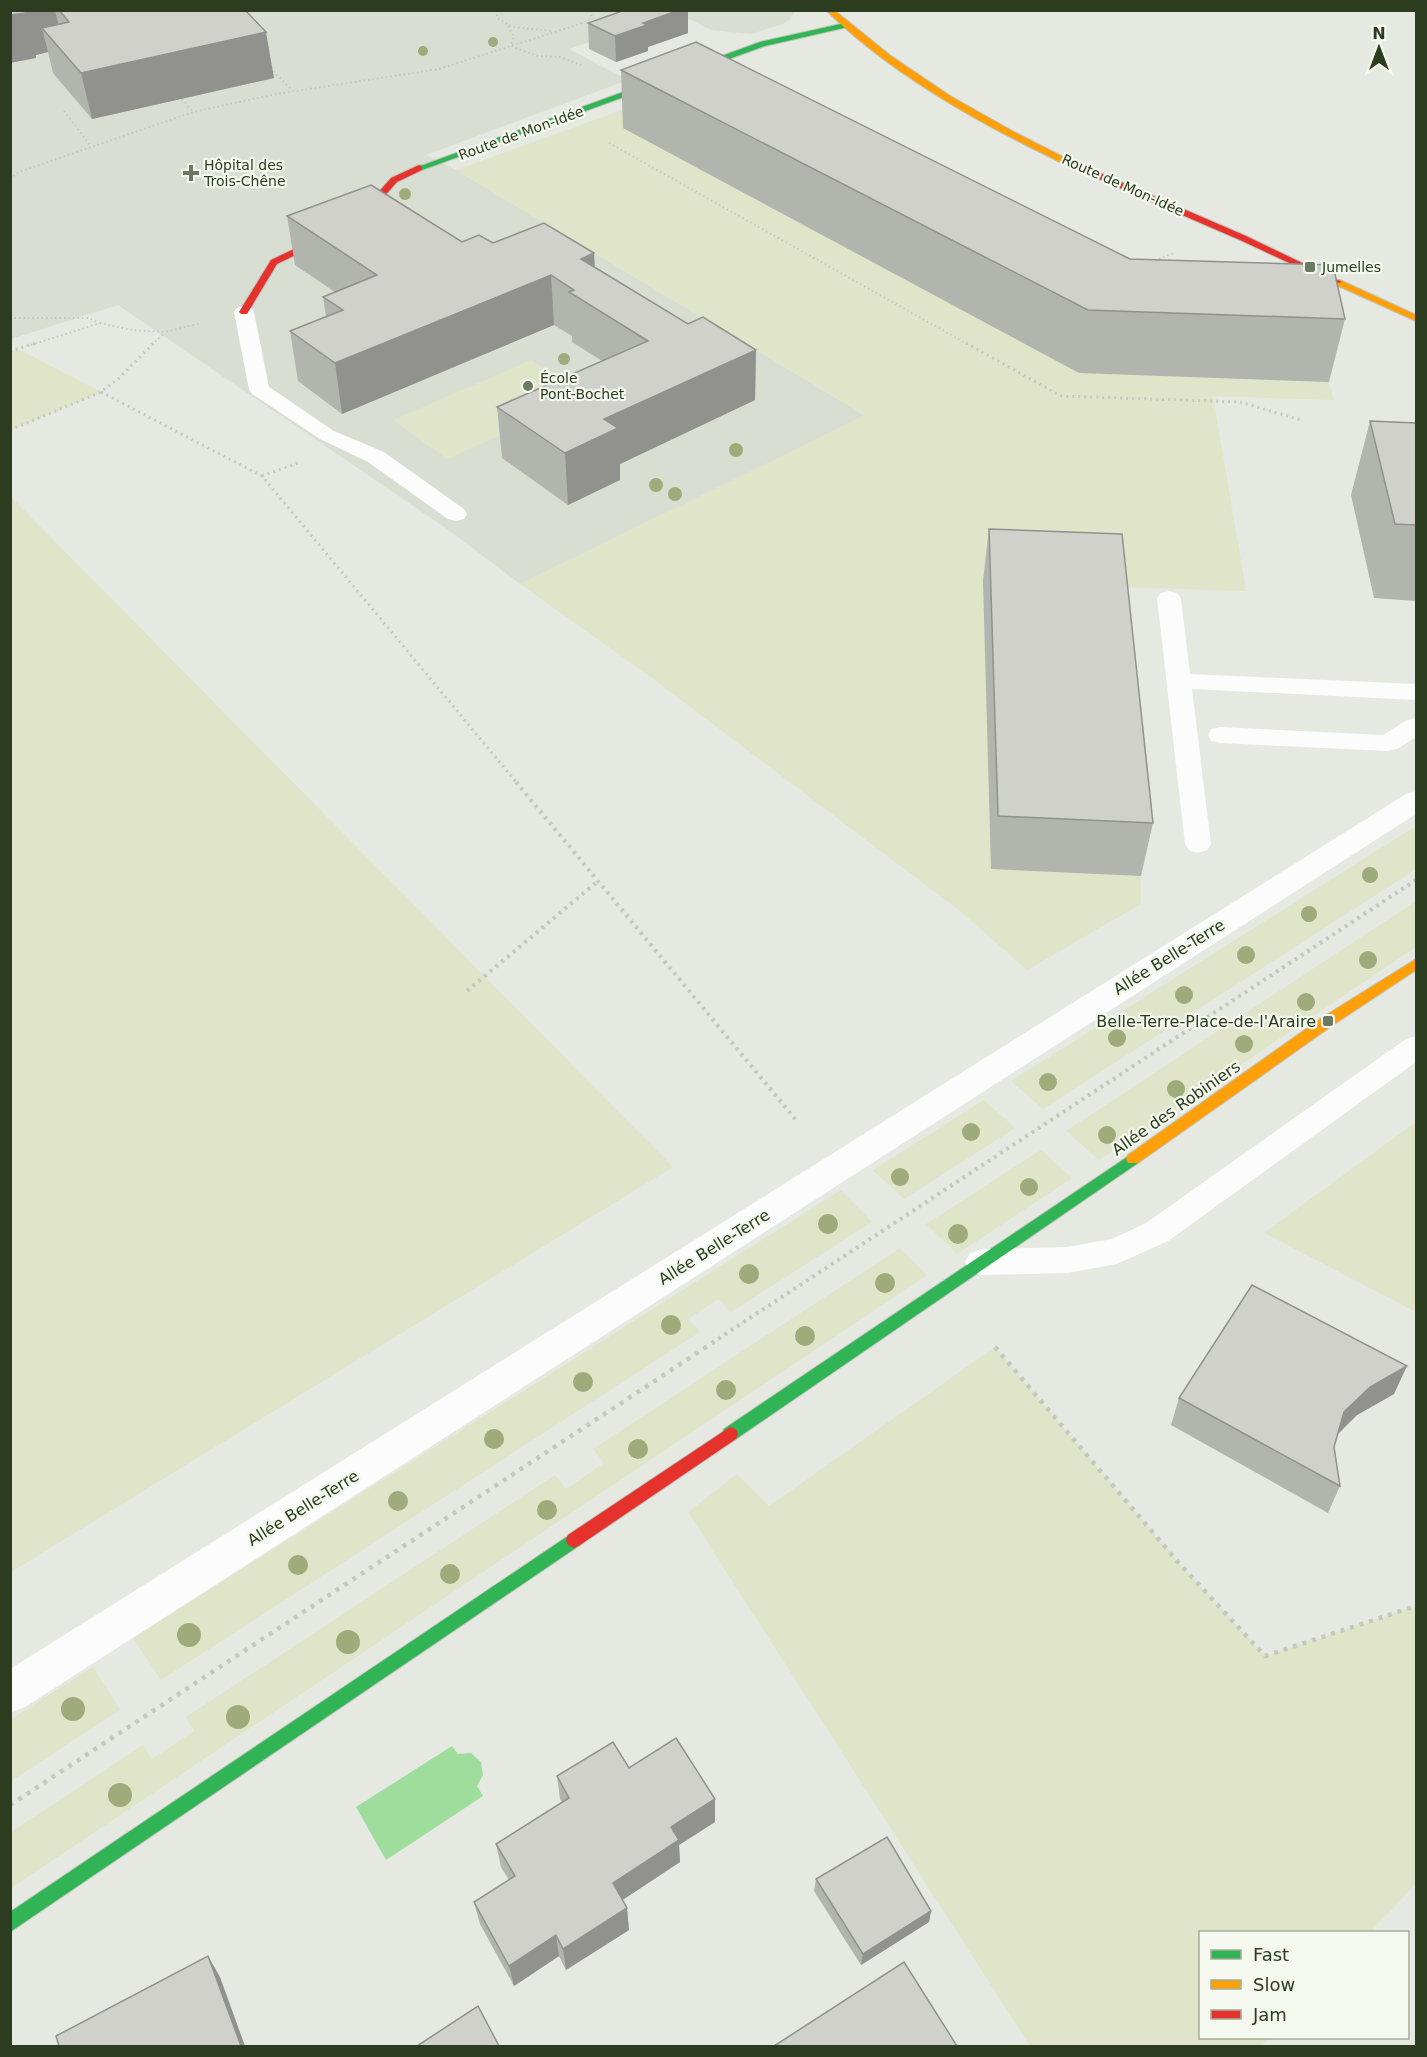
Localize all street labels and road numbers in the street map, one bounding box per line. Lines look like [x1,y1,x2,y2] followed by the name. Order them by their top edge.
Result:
[456,103,586,163] street label: Route de Mon-Idée
[1060,151,1186,219] street label: Route de Mon-Idée
[1110,915,1228,999] street label: Allée Belle-Terre
[1108,1057,1244,1159] street label: Allée des Robiniers
[655,1205,773,1289] street label: Allée Belle-Terre
[244,1466,362,1550] street label: Allée Belle-Terre

